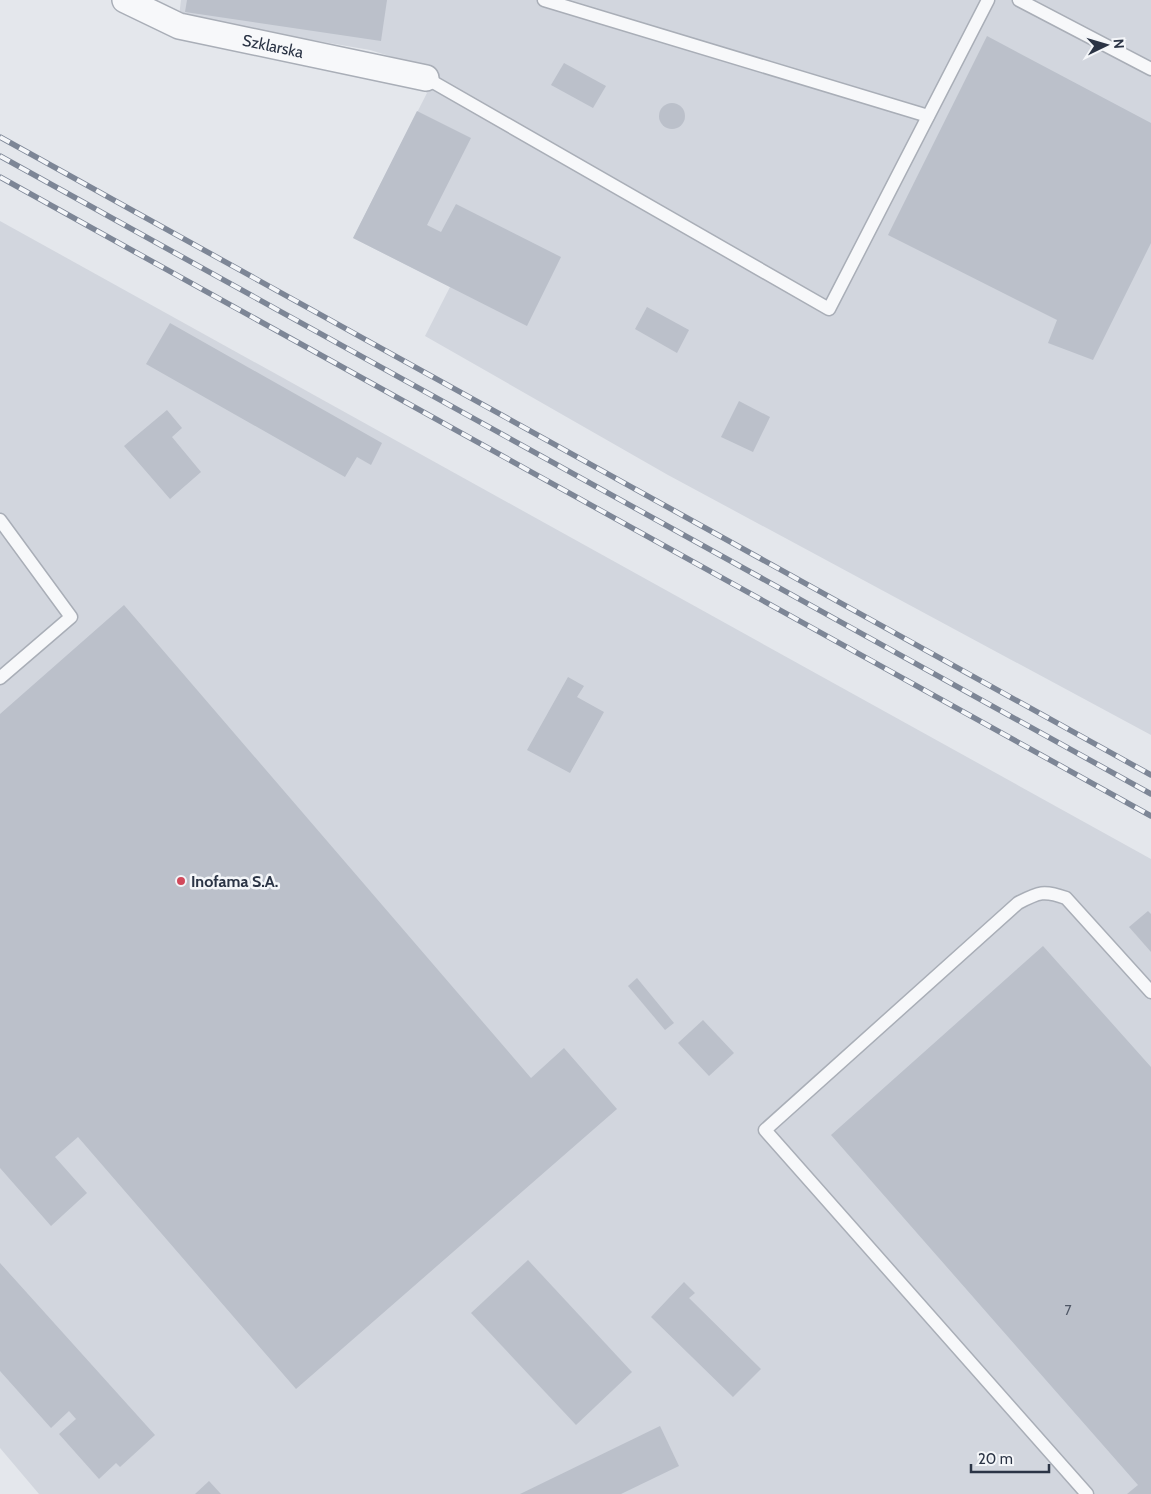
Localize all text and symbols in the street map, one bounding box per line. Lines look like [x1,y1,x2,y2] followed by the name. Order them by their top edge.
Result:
[1081,20,1131,70] north arrow
[241,31,305,62] street label: Szklarska
[1110,38,1128,50] text: N
[191,872,278,891] place label: Inofama S.A.
[175,875,187,887] marker: Inofama S.A.
[1064,1301,1072,1319] house number: 7
[971,1442,1048,1474] scale bar
[978,1450,1013,1468] text: 20 m

